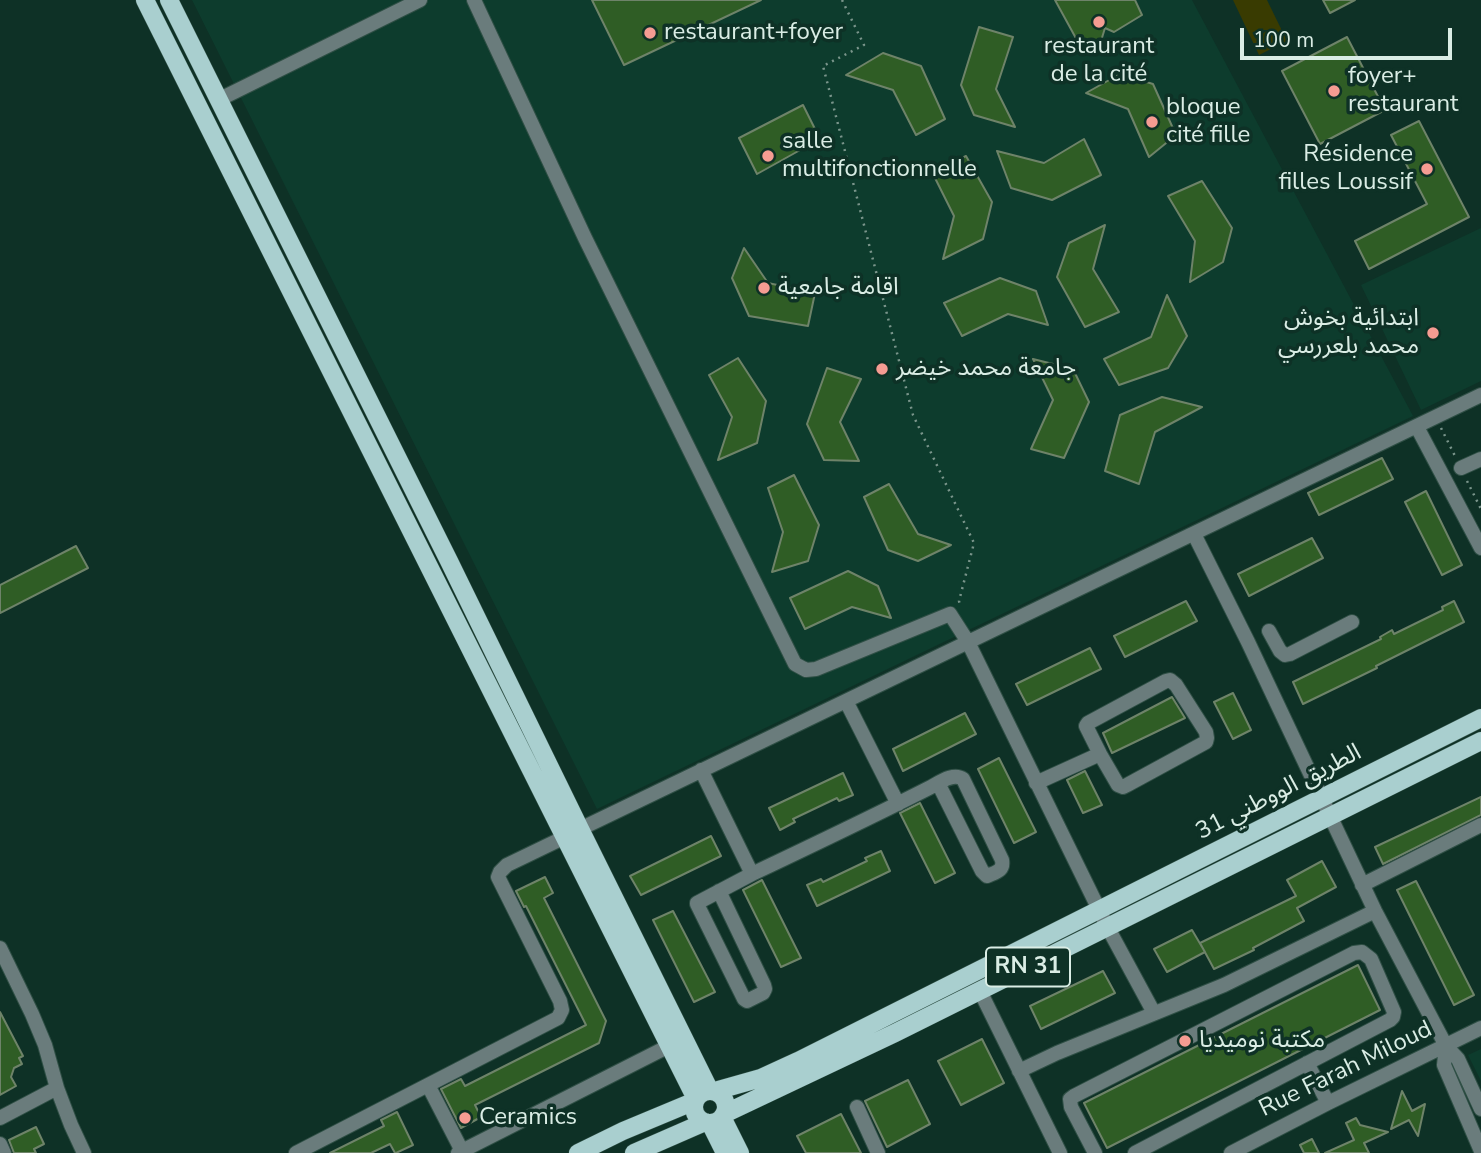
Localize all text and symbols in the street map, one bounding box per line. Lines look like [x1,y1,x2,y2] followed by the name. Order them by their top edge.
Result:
[1091,14,1107,30] marker: restaurant de la cité
[1243,14,1455,58] scale bar
[664,19,843,47] place label: restaurant+foyer
[642,25,658,41] marker: restaurant+foyer
[1253,26,1314,54] text: 100 m
[1044,33,1154,89] place label: restaurant de la cité
[1348,63,1458,119] place label: foyer+ restaurant
[1326,83,1342,99] marker: foyer+ restaurant
[1166,94,1250,150] place label: bloque cité fille
[1144,114,1160,130] marker: bloque cité fille
[782,128,977,184] place label: salle multifonctionnelle
[1279,141,1413,197] place label: Résidence filles Loussif
[760,148,776,164] marker: salle multifonctionnelle
[1419,161,1435,177] marker: Résidence filles Loussif
[778,274,899,302] place label: اقامة جامعية
[756,280,772,296] marker: اقامة جامعية
[1278,305,1419,361] place label: ابتدائية بخوش محمد بلعررسي
[1425,325,1441,341] marker: ابتدائية بخوش محمد بلعررسي
[896,355,1076,383] place label: جامعة محمد خيضر
[874,361,890,377] marker: جامعة محمد خيضر
[1192,739,1366,847] street label: الطريق الووطني 31
[986,948,1070,986] road number: RN 31
[1255,1016,1437,1124] street label: Rue Farah Miloud
[1199,1027,1325,1055] place label: مكتبة نوميديا
[1177,1033,1193,1049] marker: مكتبة نوميديا
[479,1104,577,1132] place label: Ceramics
[457,1110,473,1126] marker: Ceramics

